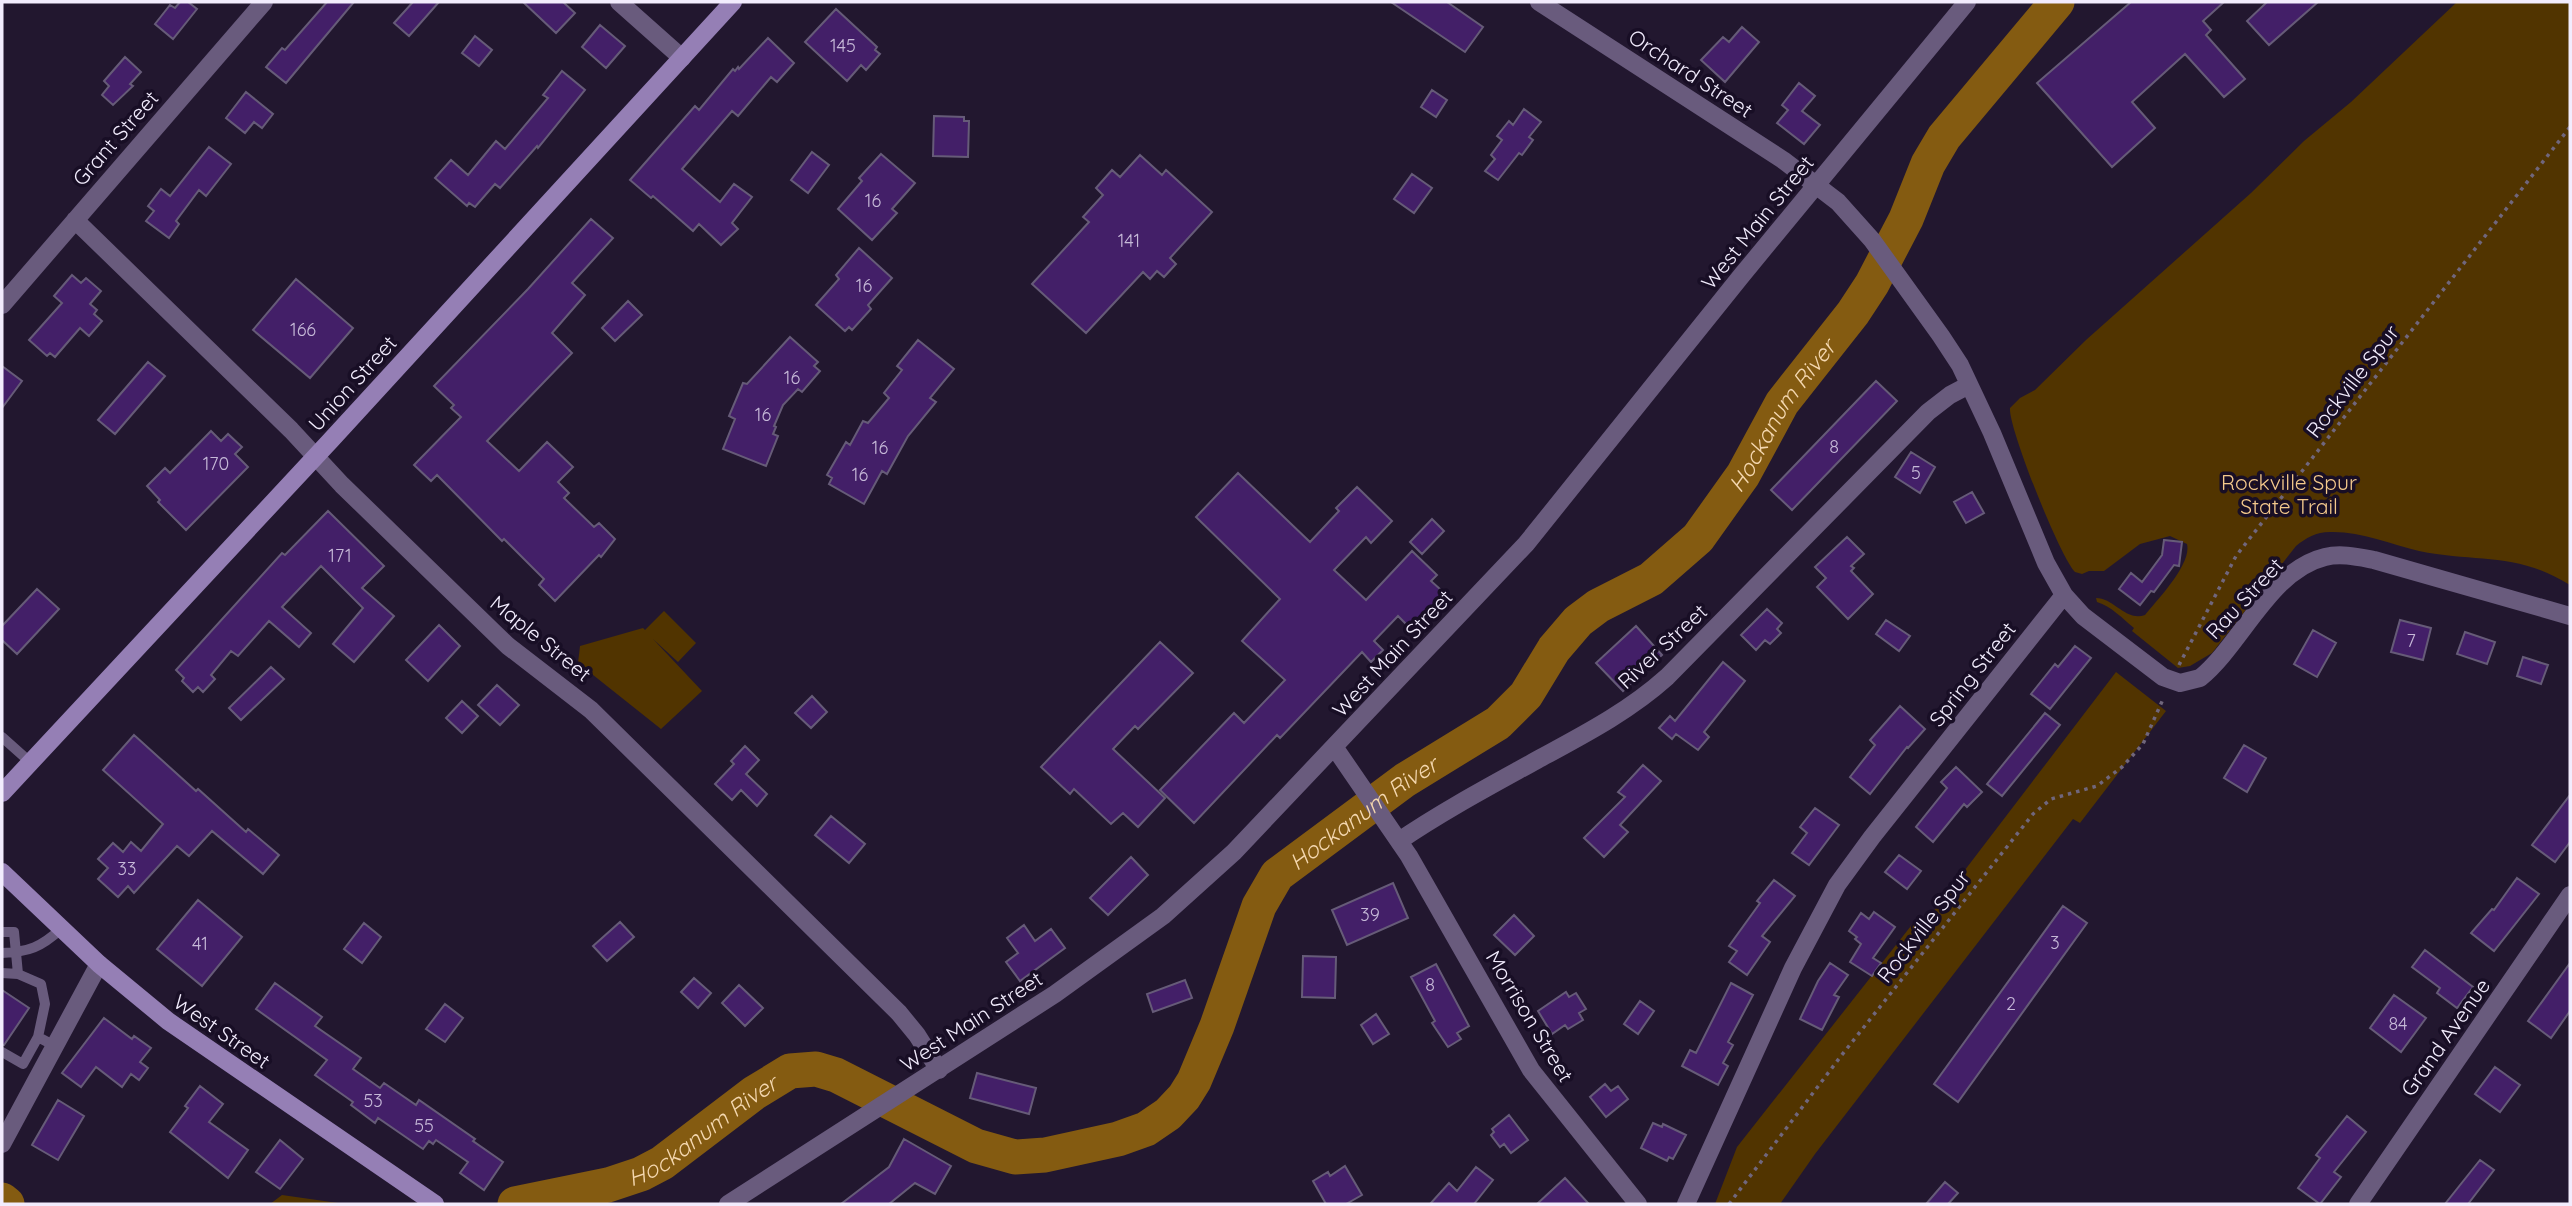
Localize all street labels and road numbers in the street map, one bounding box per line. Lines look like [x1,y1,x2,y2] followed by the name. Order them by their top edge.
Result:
[1624,23,1758,123] street label: Orchard Street
[67,85,163,191] street label: Grant Street
[1695,150,1819,294] street label: West Main Street
[2300,319,2404,443] street label: Rockville Spur
[302,330,402,436] street label: Union Street
[2200,552,2288,644] street label: Rau Street
[1326,584,1458,722] street label: West Main Street
[485,589,597,687] street label: Maple Street
[1612,598,1712,694] street label: River Street
[1923,617,2021,731] street label: Spring Street
[1871,864,1975,988] street label: Rockville Spur
[1481,946,1579,1086] street label: Morrison Street
[895,965,1047,1077] street label: West Main Street
[2395,973,2495,1101] street label: Grand Avenue
[169,988,275,1074] street label: West Street

